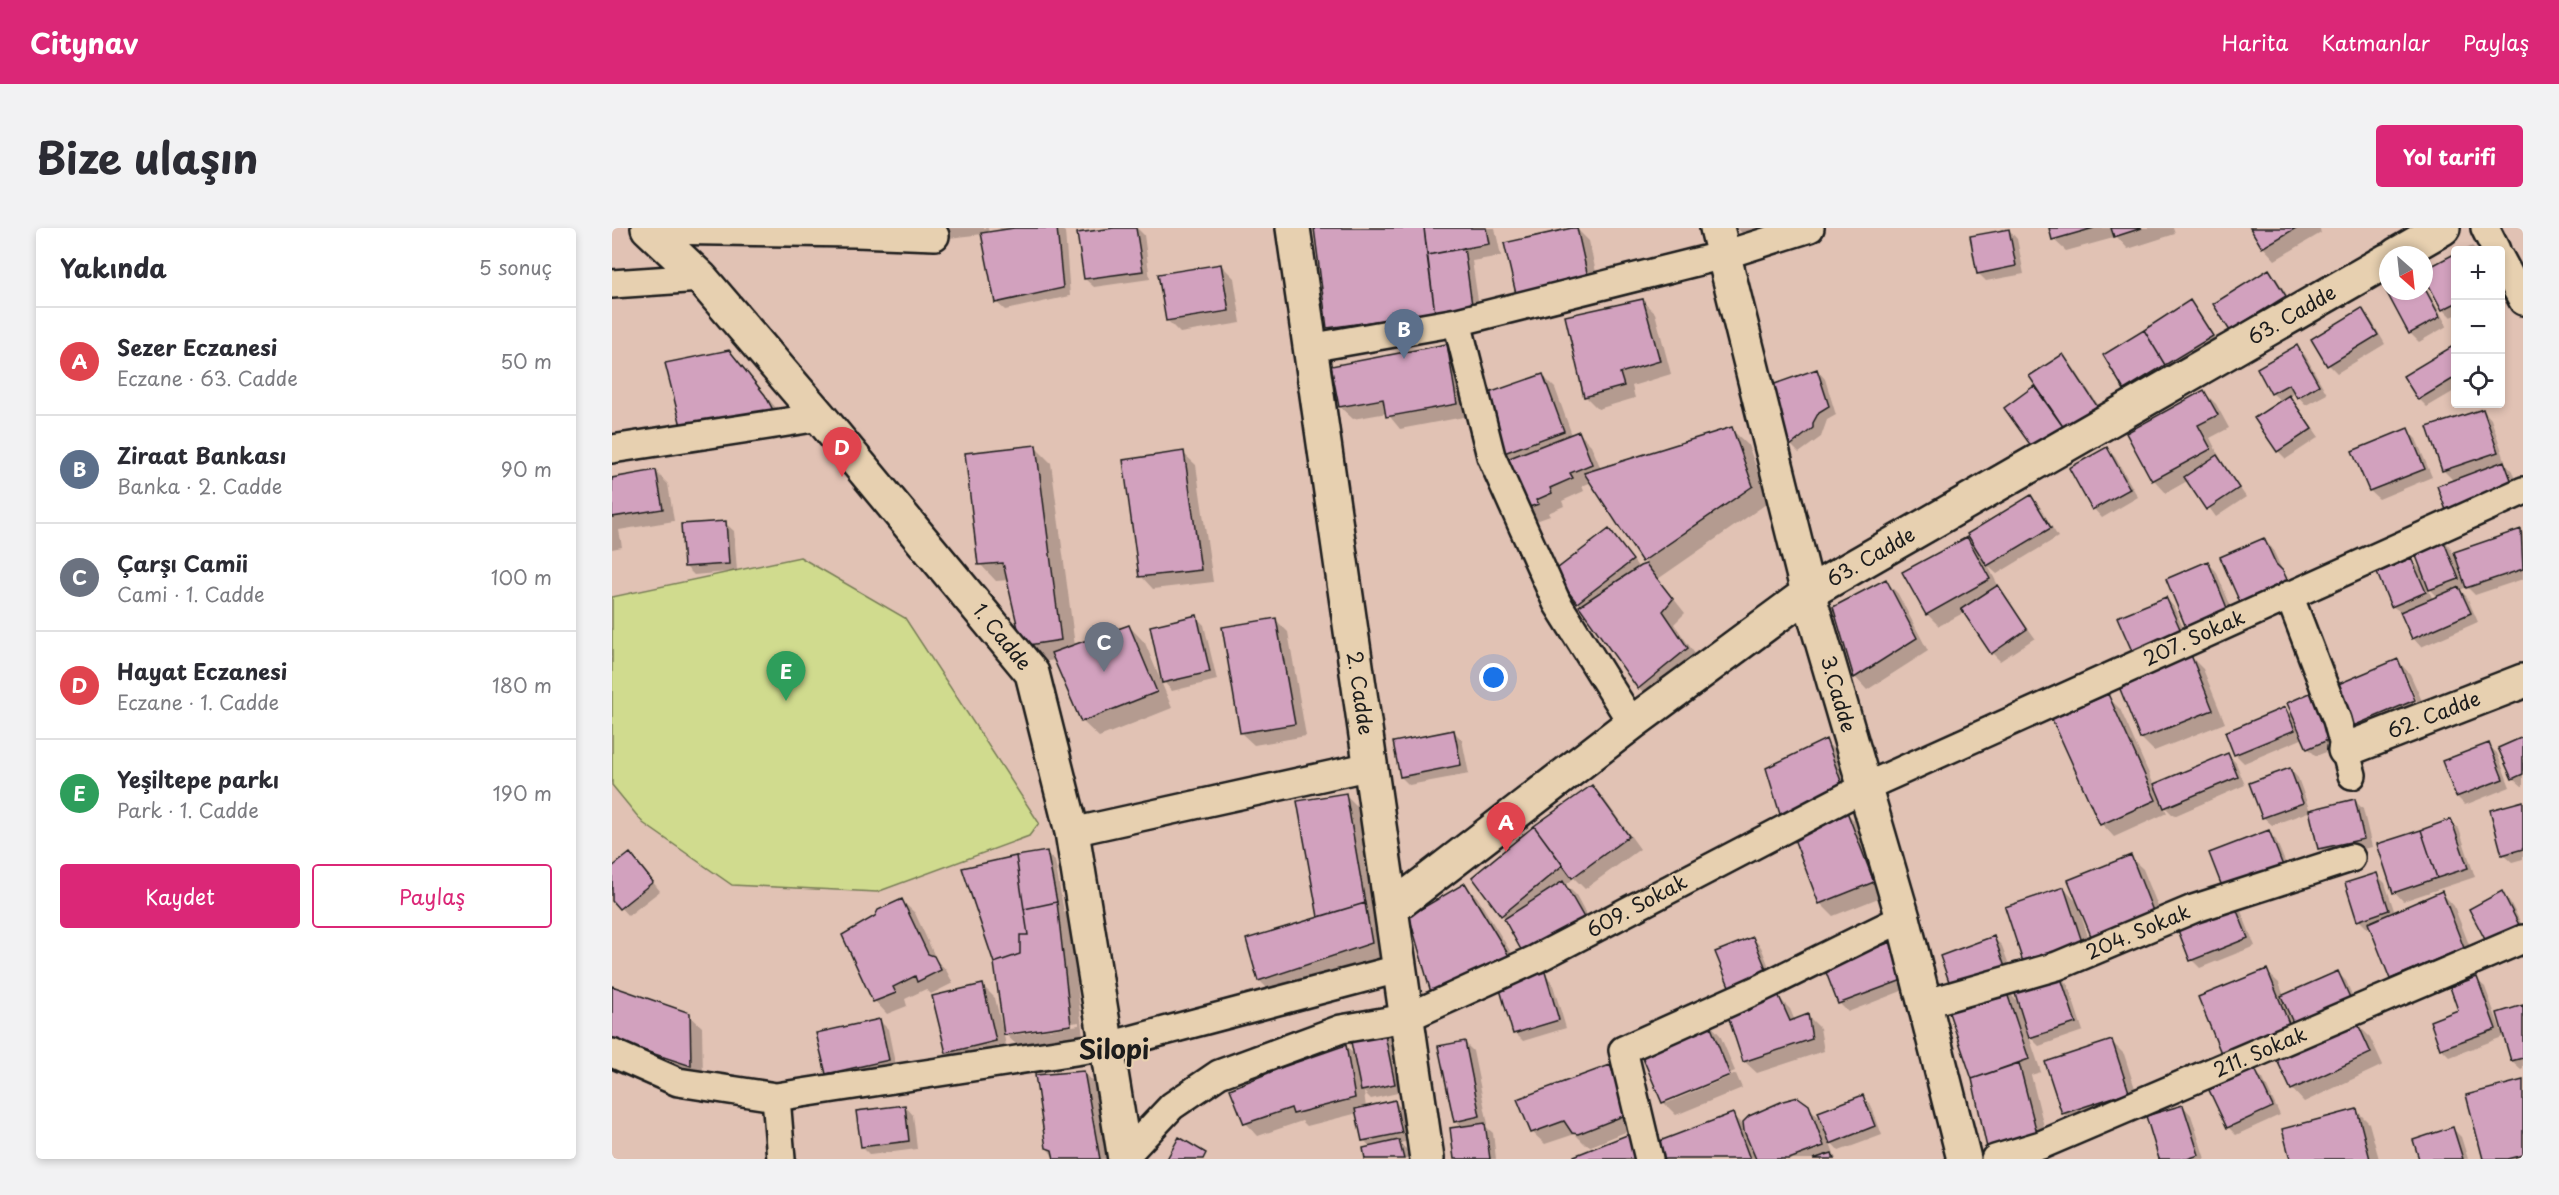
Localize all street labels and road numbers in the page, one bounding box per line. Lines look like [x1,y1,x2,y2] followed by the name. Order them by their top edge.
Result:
[2242,277,2341,352] street label: 63. Cadde
[1821,519,1920,594] street label: 63. Cadde
[966,596,1039,677] street label: 1. Cadde
[2138,601,2249,673] street label: 207. Sokak
[1340,649,1382,737] street label: 2. Cadde
[1814,652,1864,736] street label: 3.Cadde
[2383,683,2484,746] street label: 62. Cadde
[1581,866,1692,944] street label: 609. Sokak
[2081,896,2194,966] street label: 204. Sokak
[2208,1018,2311,1084] street label: 211. Sokak

